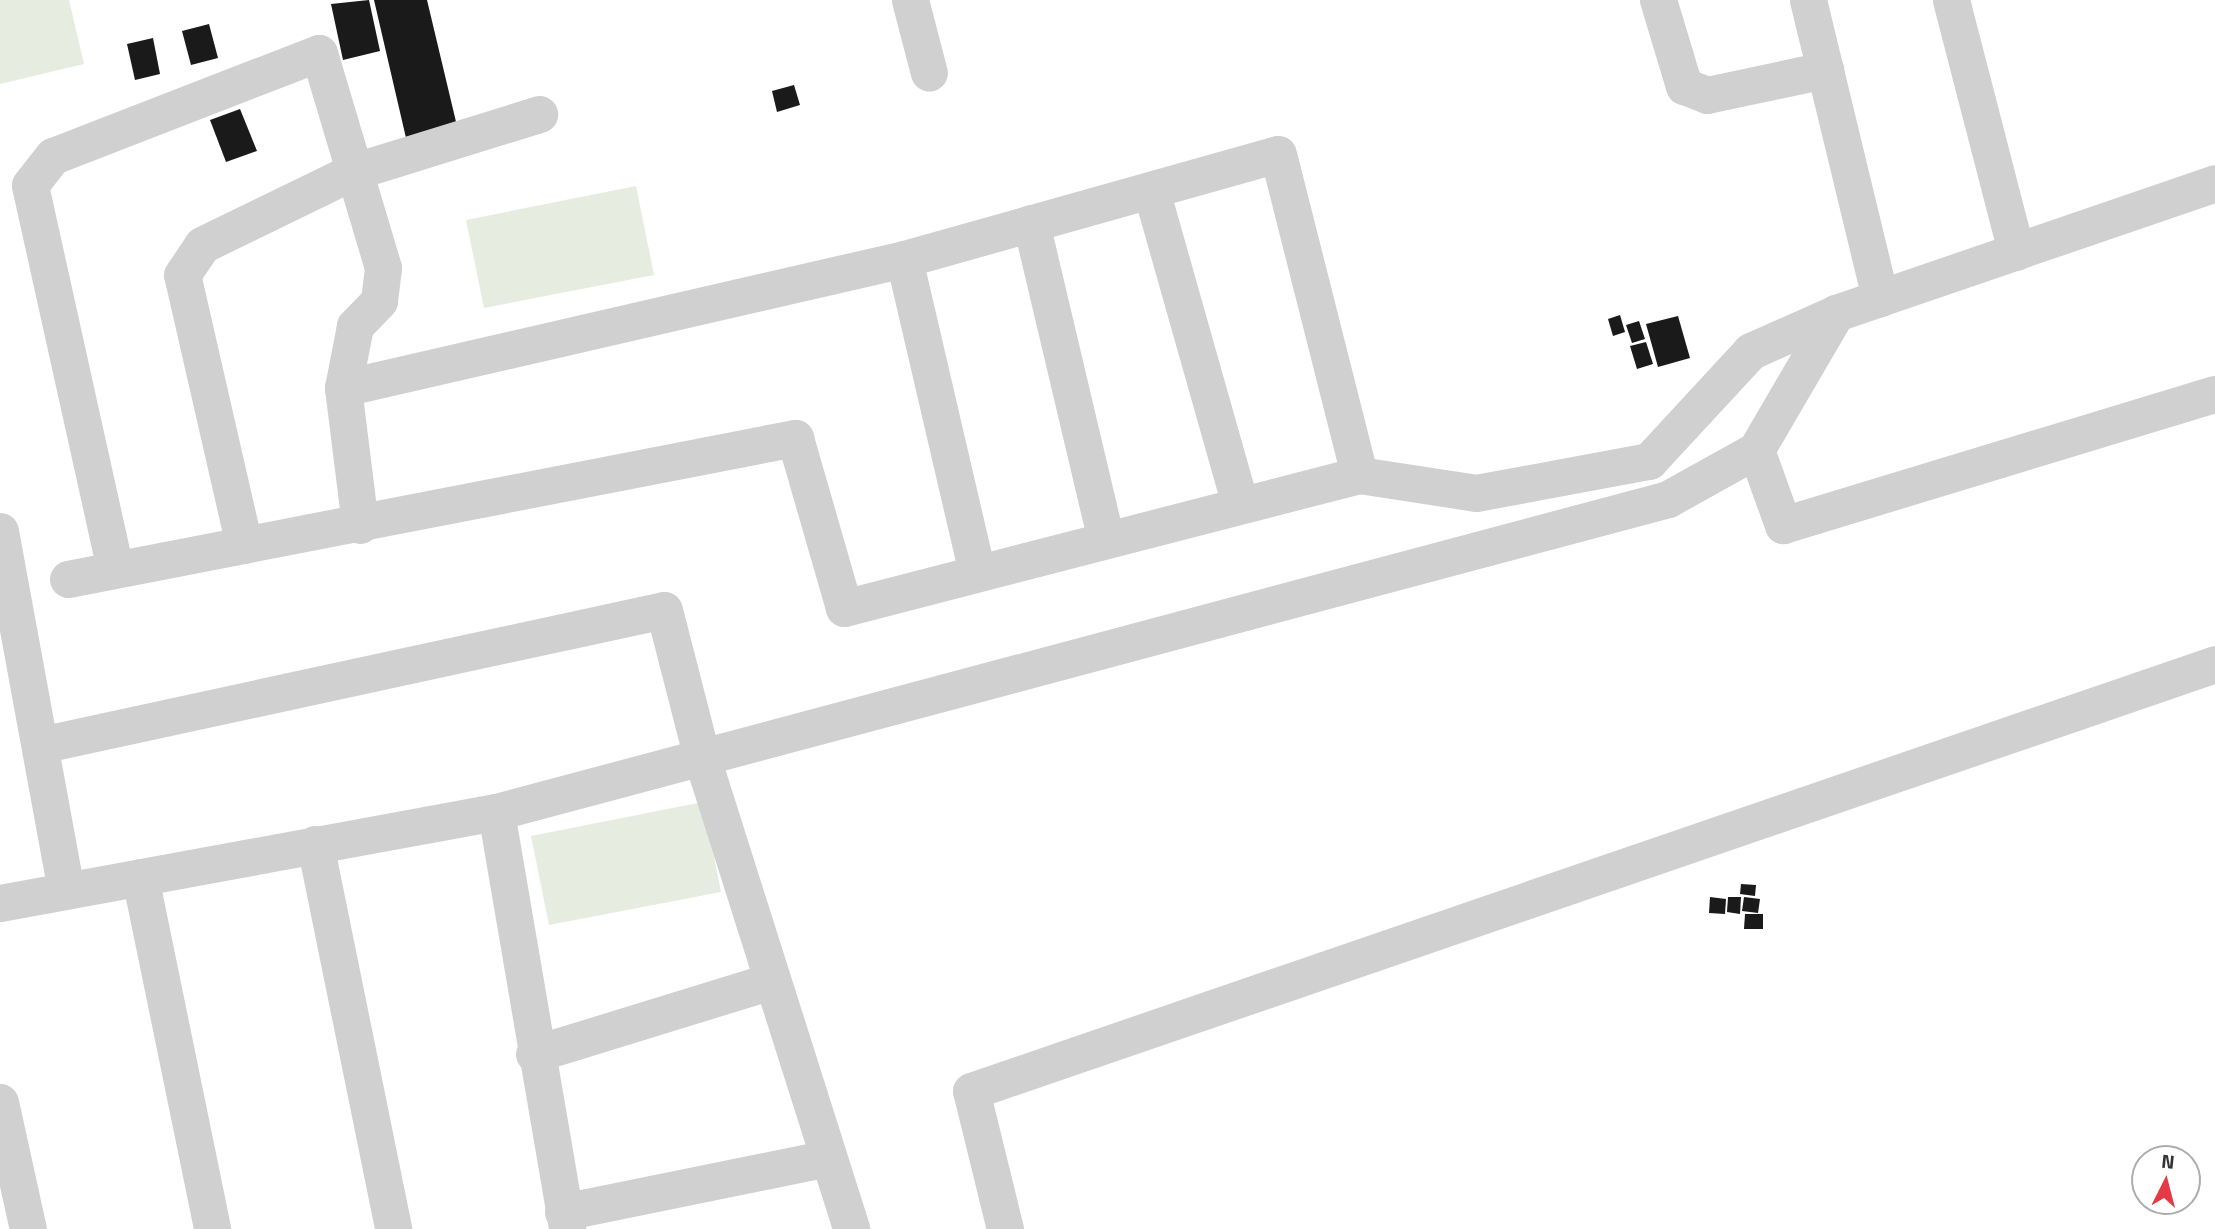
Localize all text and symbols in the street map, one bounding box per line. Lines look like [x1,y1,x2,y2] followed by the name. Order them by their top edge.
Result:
[2131,1145,2201,1215] north arrow
[2160,1145,2176,1176] text: N

